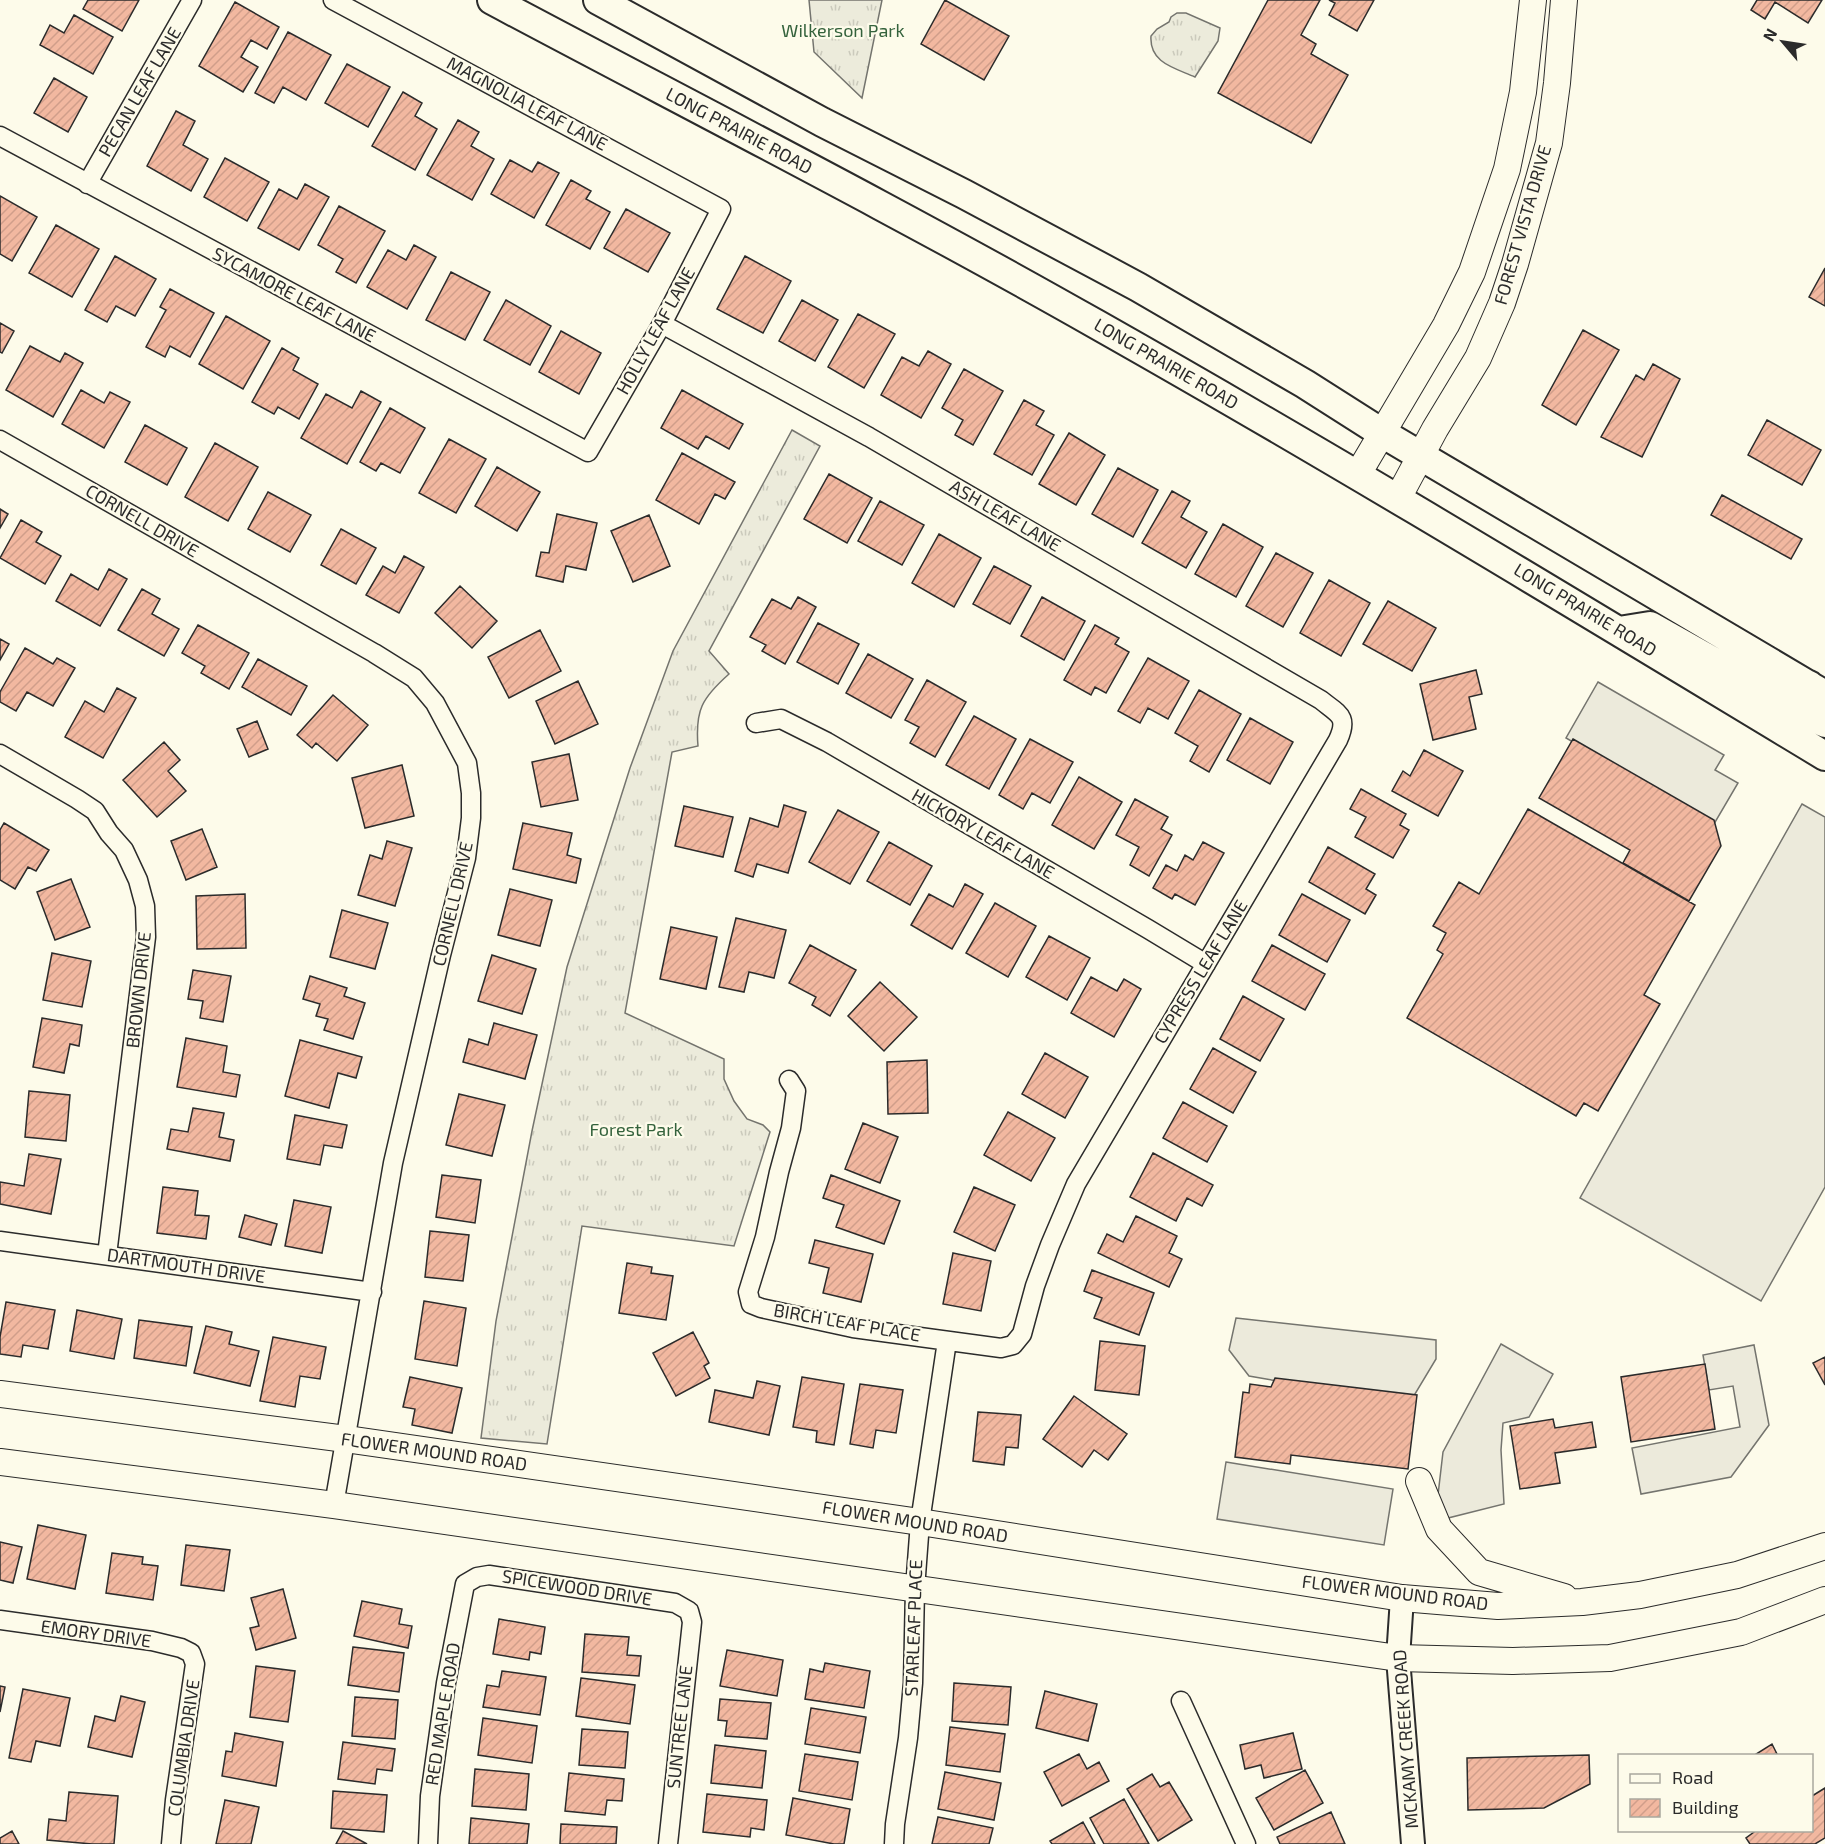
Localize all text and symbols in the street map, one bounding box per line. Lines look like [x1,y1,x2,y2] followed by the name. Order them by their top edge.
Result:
[1753,12,1813,72] north arrow
[781,19,905,41] park label: Wilkerson Park
[93,23,185,160] street label: PECAN LEAF LANE
[1758,25,1781,44] text: N
[443,51,612,155] street label: MAGNOLIA LEAF LANE
[662,82,817,178] street label: LONG PRAIRIE ROAD
[1489,142,1555,307] street label: FOREST VISTA DRIVE
[209,242,380,346] street label: SYCAMORE LEAF LANE
[611,263,699,398] street label: HOLLY LEAF LANE
[1091,313,1242,413] street label: LONG PRAIRIE ROAD
[946,474,1065,556] street label: ASH LEAF LANE
[82,479,203,561] street label: CORNELL DRIVE
[1510,558,1661,660] street label: LONG PRAIRIE ROAD
[908,783,1059,883] street label: HICKORY LEAF LANE
[427,839,477,968] street label: CORNELL DRIVE
[1149,896,1252,1047] street label: CYPRESS LEAF LANE
[121,931,155,1049] street label: BROWN DRIVE
[589,1118,683,1140] park label: Forest Park
[106,1243,267,1287] street label: DARTMOUTH DRIVE
[772,1298,922,1346] street label: BIRCH LEAF PLACE
[340,1427,529,1475] street label: FLOWER MOUND ROAD
[821,1495,1010,1547] street label: FLOWER MOUND ROAD
[900,1559,926,1697] street label: STARLEAF PLACE
[501,1564,654,1610] street label: SPICEWOOD DRIVE
[1301,1570,1490,1614] street label: FLOWER MOUND ROAD
[39,1614,153,1652] street label: EMORY DRIVE
[420,1641,464,1787] street label: RED MAPLE ROAD
[1388,1649,1422,1829] street label: MCKAMY CREEK ROAD
[662,1664,696,1790] street label: SUNTREE LANE
[162,1678,204,1818] street label: COLUMBIA DRIVE
[1618,1754,1813,1832] legend
[1672,1766,1713,1788] text: Road
[1672,1796,1739,1818] text: Building

